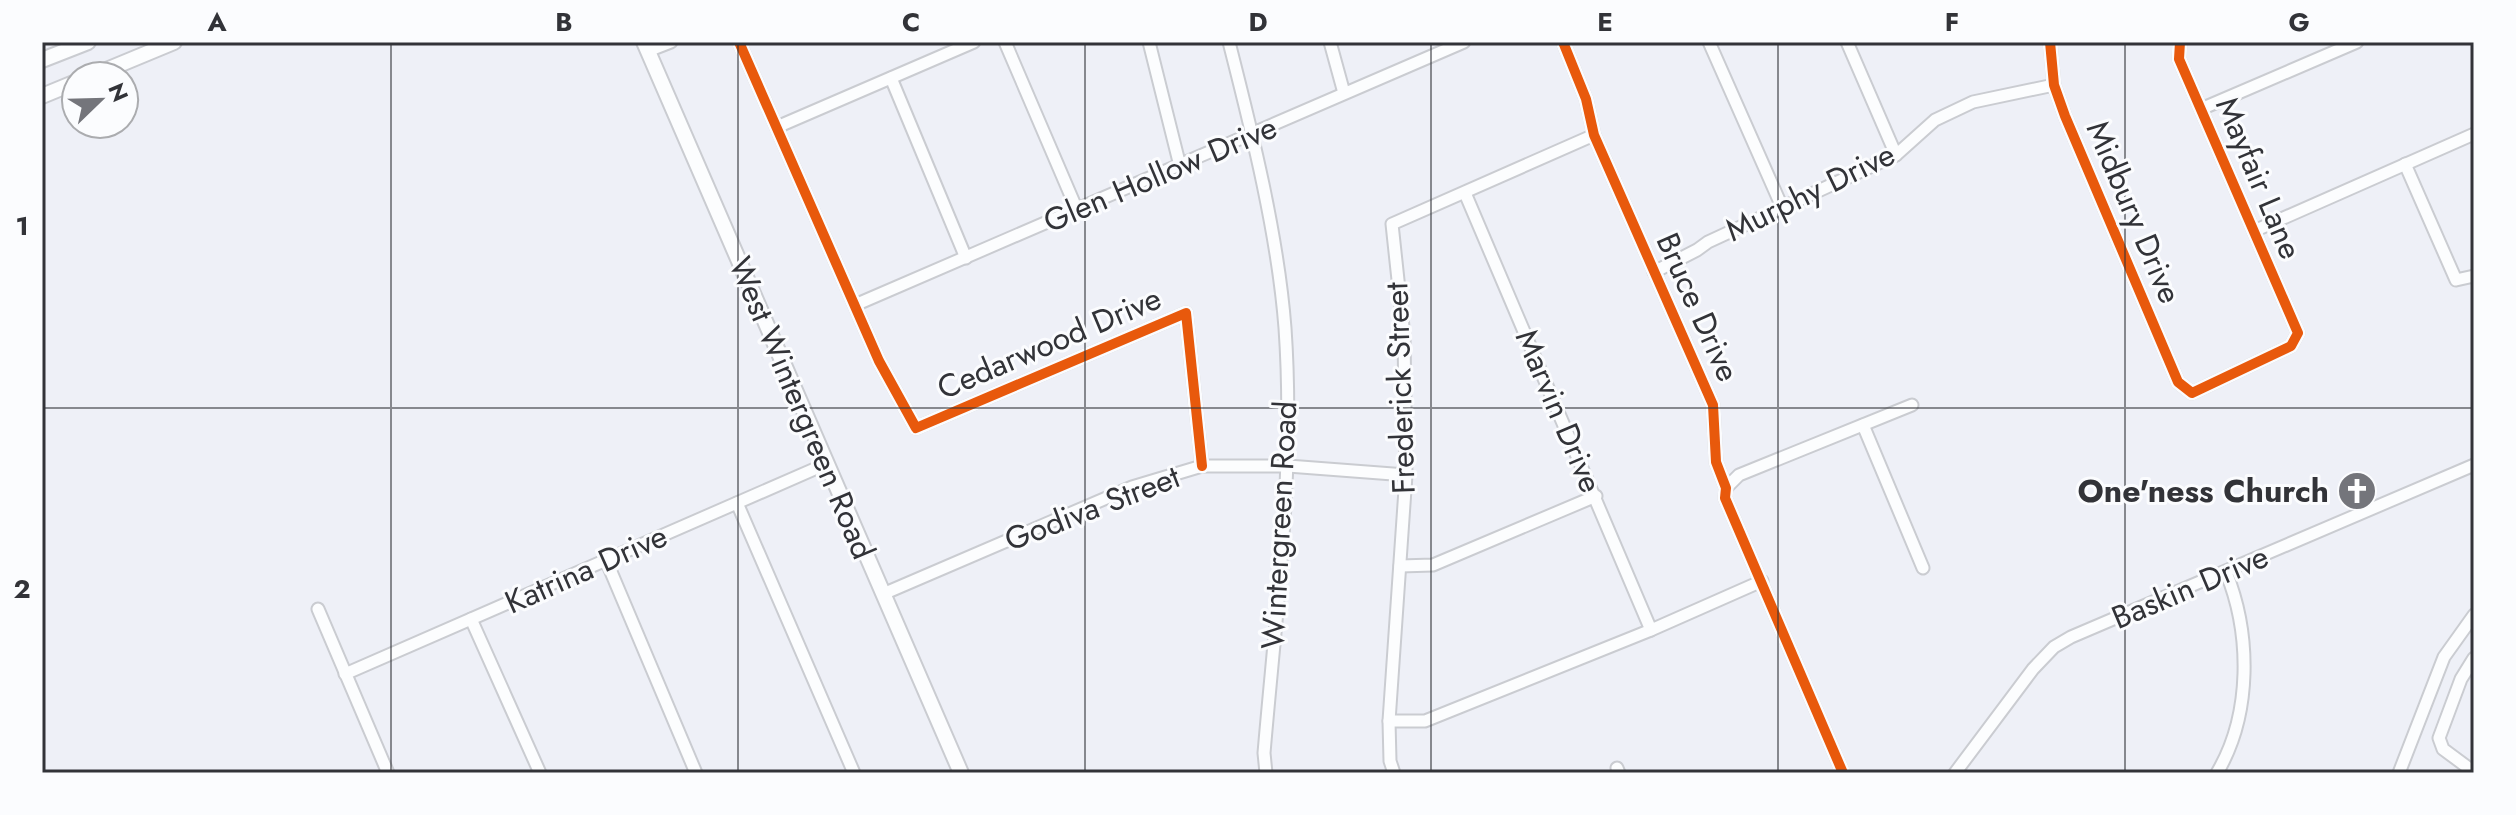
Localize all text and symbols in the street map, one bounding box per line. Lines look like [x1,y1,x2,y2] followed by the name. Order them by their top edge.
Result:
[206,3,227,41] text: A
[555,3,573,41] text: B
[902,3,920,41] text: C
[1248,3,1268,41] text: D
[1597,3,1613,41] text: E
[1945,3,1959,41] text: F
[2288,3,2310,41] text: G
[60,60,140,140] north arrow
[100,78,137,106] text: N
[2204,90,2314,266] street label: Mayfair Lane
[1036,104,1284,244] street label: Glen Hollow Drive
[2075,114,2193,310] street label: Midbury Drive
[1717,131,1903,253] street label: Murphy Drive
[15,207,29,245] text: 1
[1645,225,1751,389] street label: Bruce Drive
[717,250,887,566] street label: West Wintergreen Road
[930,275,1168,411] street label: Cedarwood Drive
[1373,281,1427,495] street label: Frederick Street
[1504,322,1614,500] street label: Marvin Drive
[1250,400,1308,650] street label: Wintergreen Road
[998,453,1187,562] street label: Godiva Street
[2077,468,2329,514] place label: One'ness Church
[2336,470,2378,512] church icon: One'ness Church
[497,513,675,625] street label: Katrina Drive
[2105,533,2275,641] street label: Baskin Drive
[13,570,31,608] text: 2

